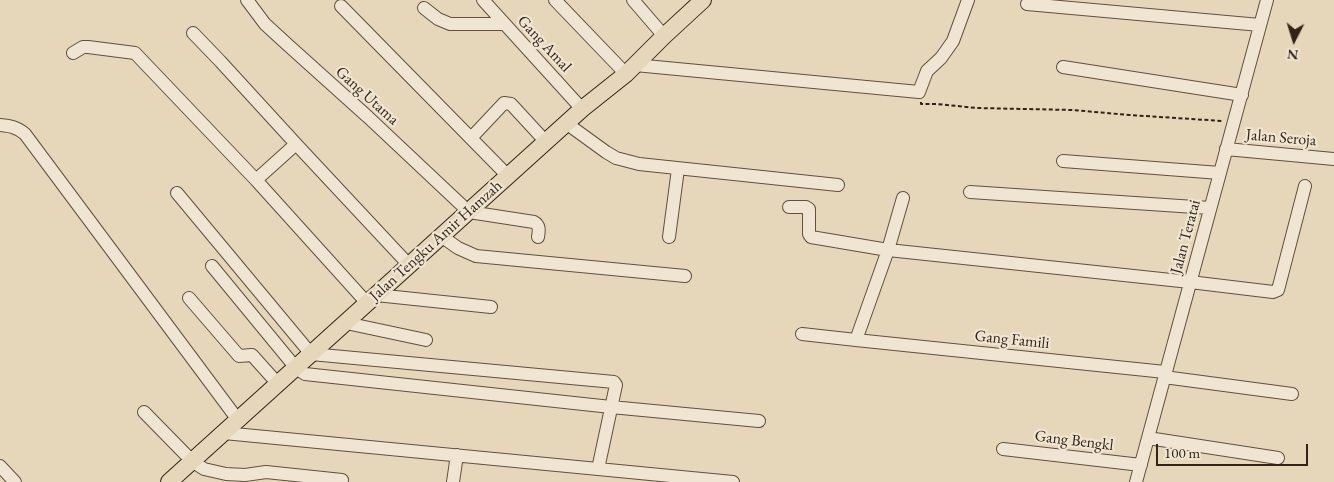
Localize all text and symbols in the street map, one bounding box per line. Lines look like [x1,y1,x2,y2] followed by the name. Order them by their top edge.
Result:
[513,12,575,76] street label: Gang Amal
[1269,15,1319,65] north arrow
[1286,45,1299,64] text: N
[331,63,403,129] street label: Gang Utama
[1245,125,1317,151] street label: Jalan Seroja
[366,176,506,306] street label: Jalan Tengku Amir Hamzah
[1167,198,1205,276] street label: Jalan Teratai
[974,327,1050,353] street label: Gang Famili
[1034,427,1114,455] street label: Gang Bengkl
[1159,434,1312,466] scale bar
[1164,443,1200,462] text: 100 m

